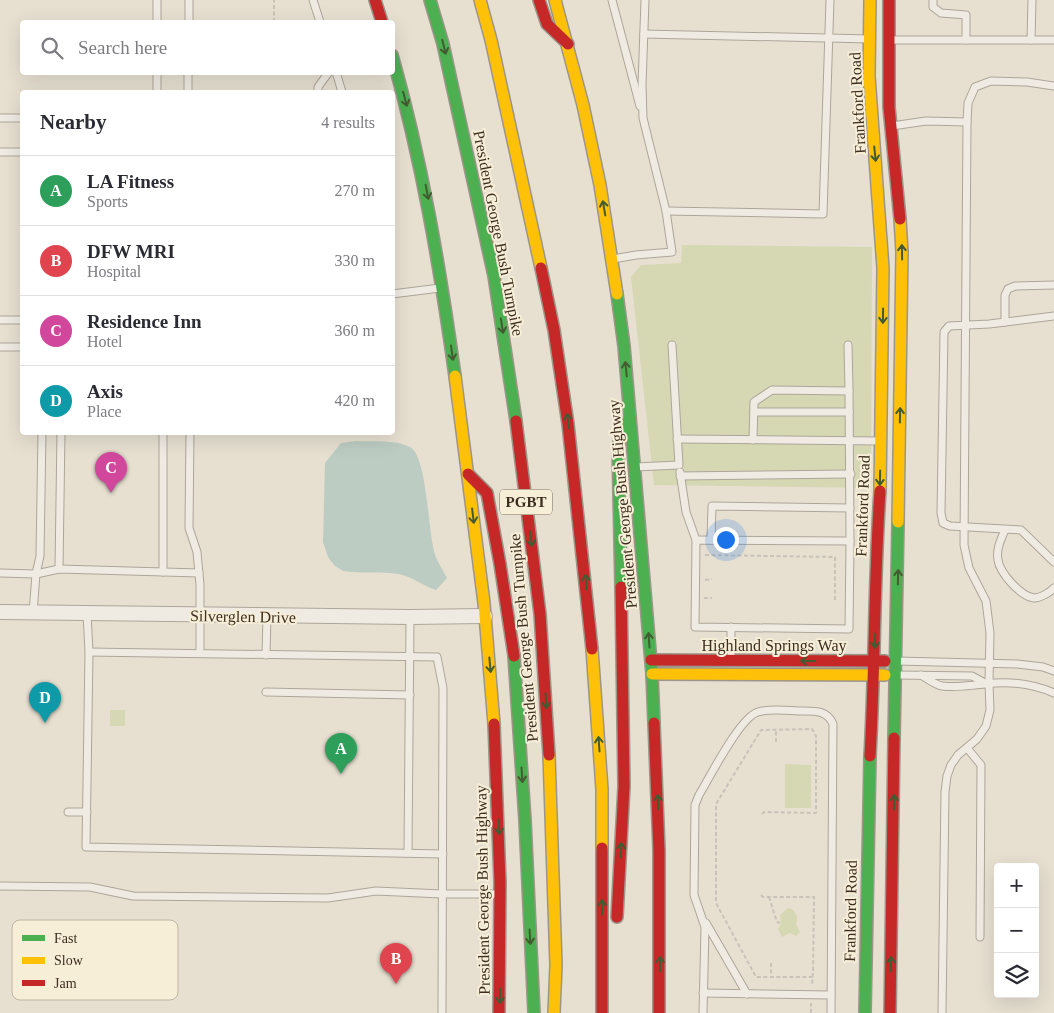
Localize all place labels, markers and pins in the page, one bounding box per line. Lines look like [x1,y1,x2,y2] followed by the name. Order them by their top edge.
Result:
[95,452,127,493] pin: C
[29,682,61,723] pin: D
[325,733,357,774] pin: A
[380,943,412,984] pin: B

